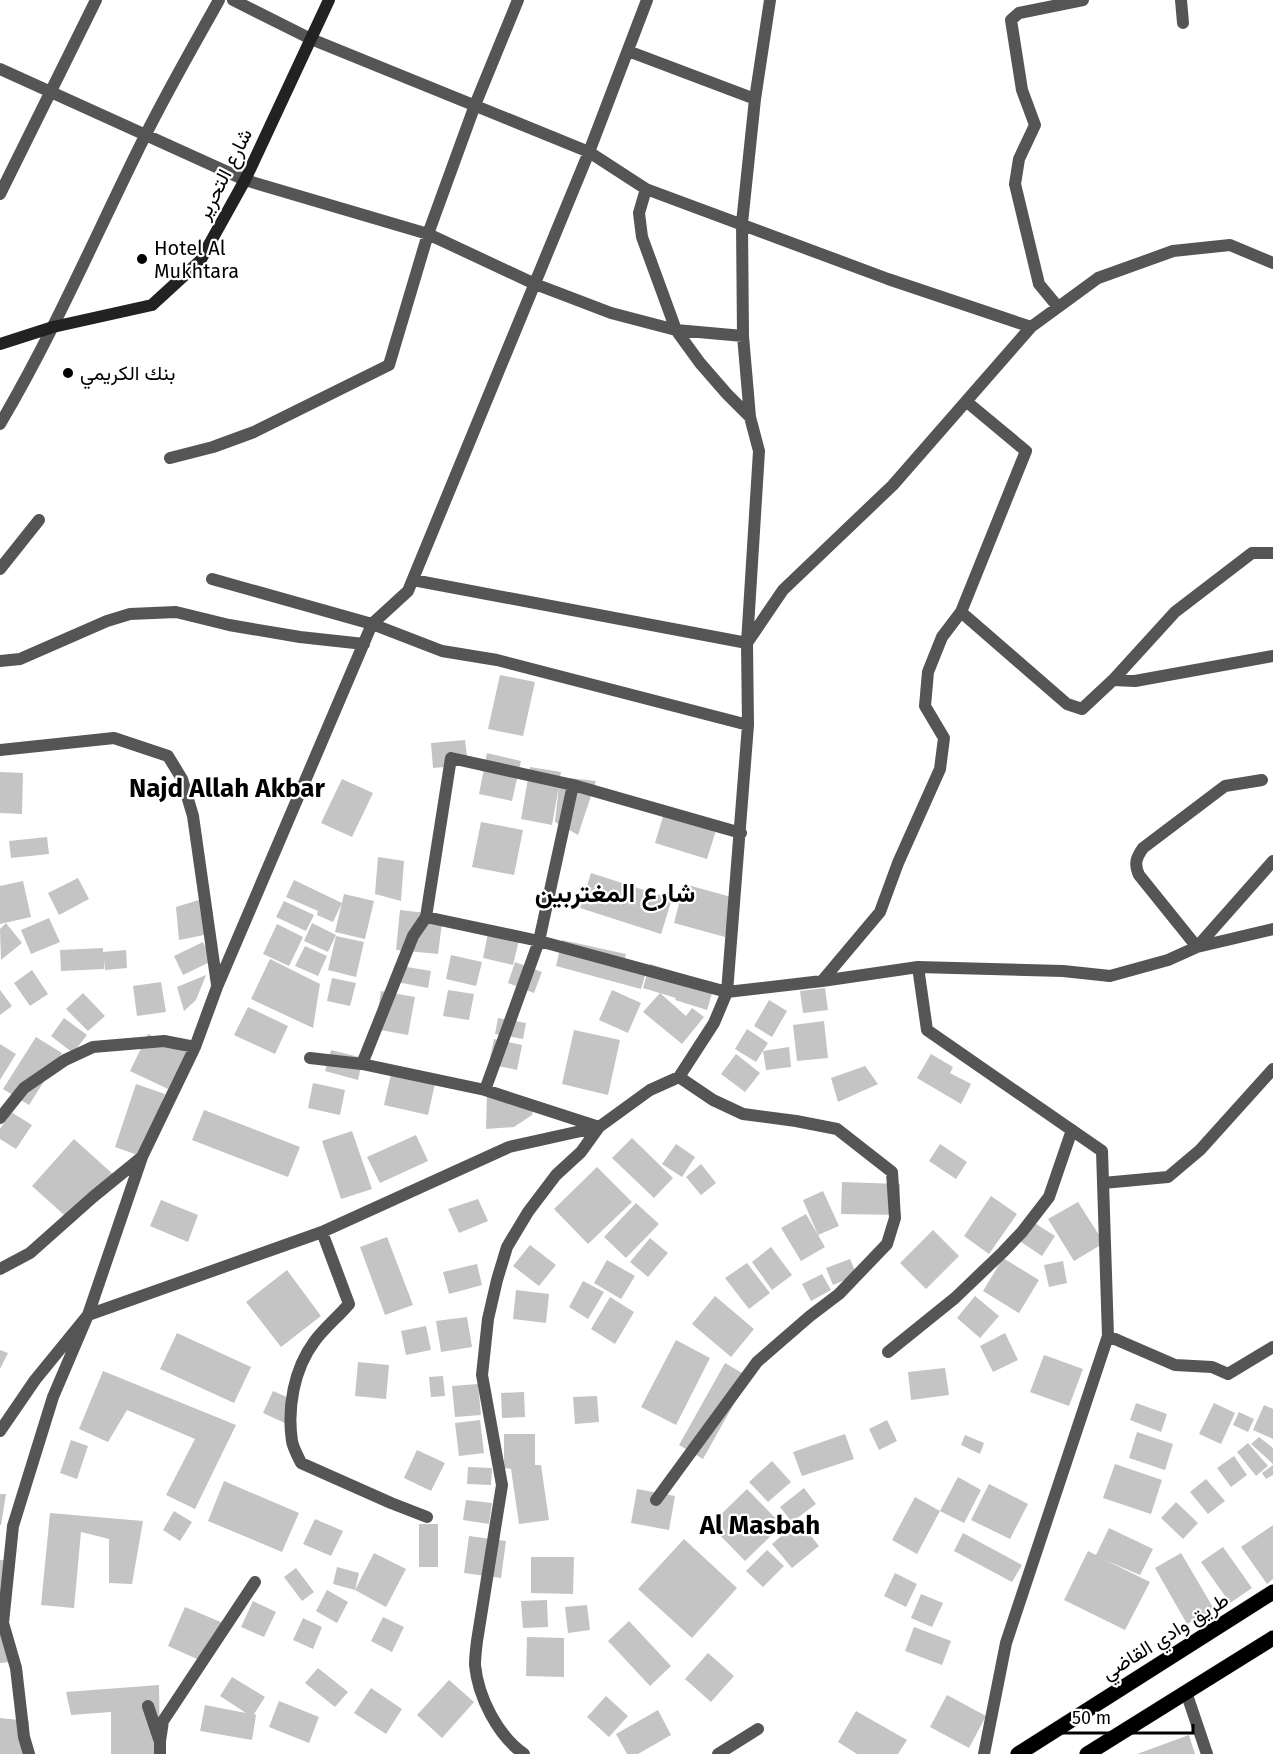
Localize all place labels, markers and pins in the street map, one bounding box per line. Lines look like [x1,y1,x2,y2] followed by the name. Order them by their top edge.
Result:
[154,236,239,283] place label: Hotel Al Mukhtara
[135,252,149,266] marker: Hotel Al Mukhtara
[80,361,175,390] place label: بنك الكريمي
[61,366,75,380] marker: بنك الكريمي

